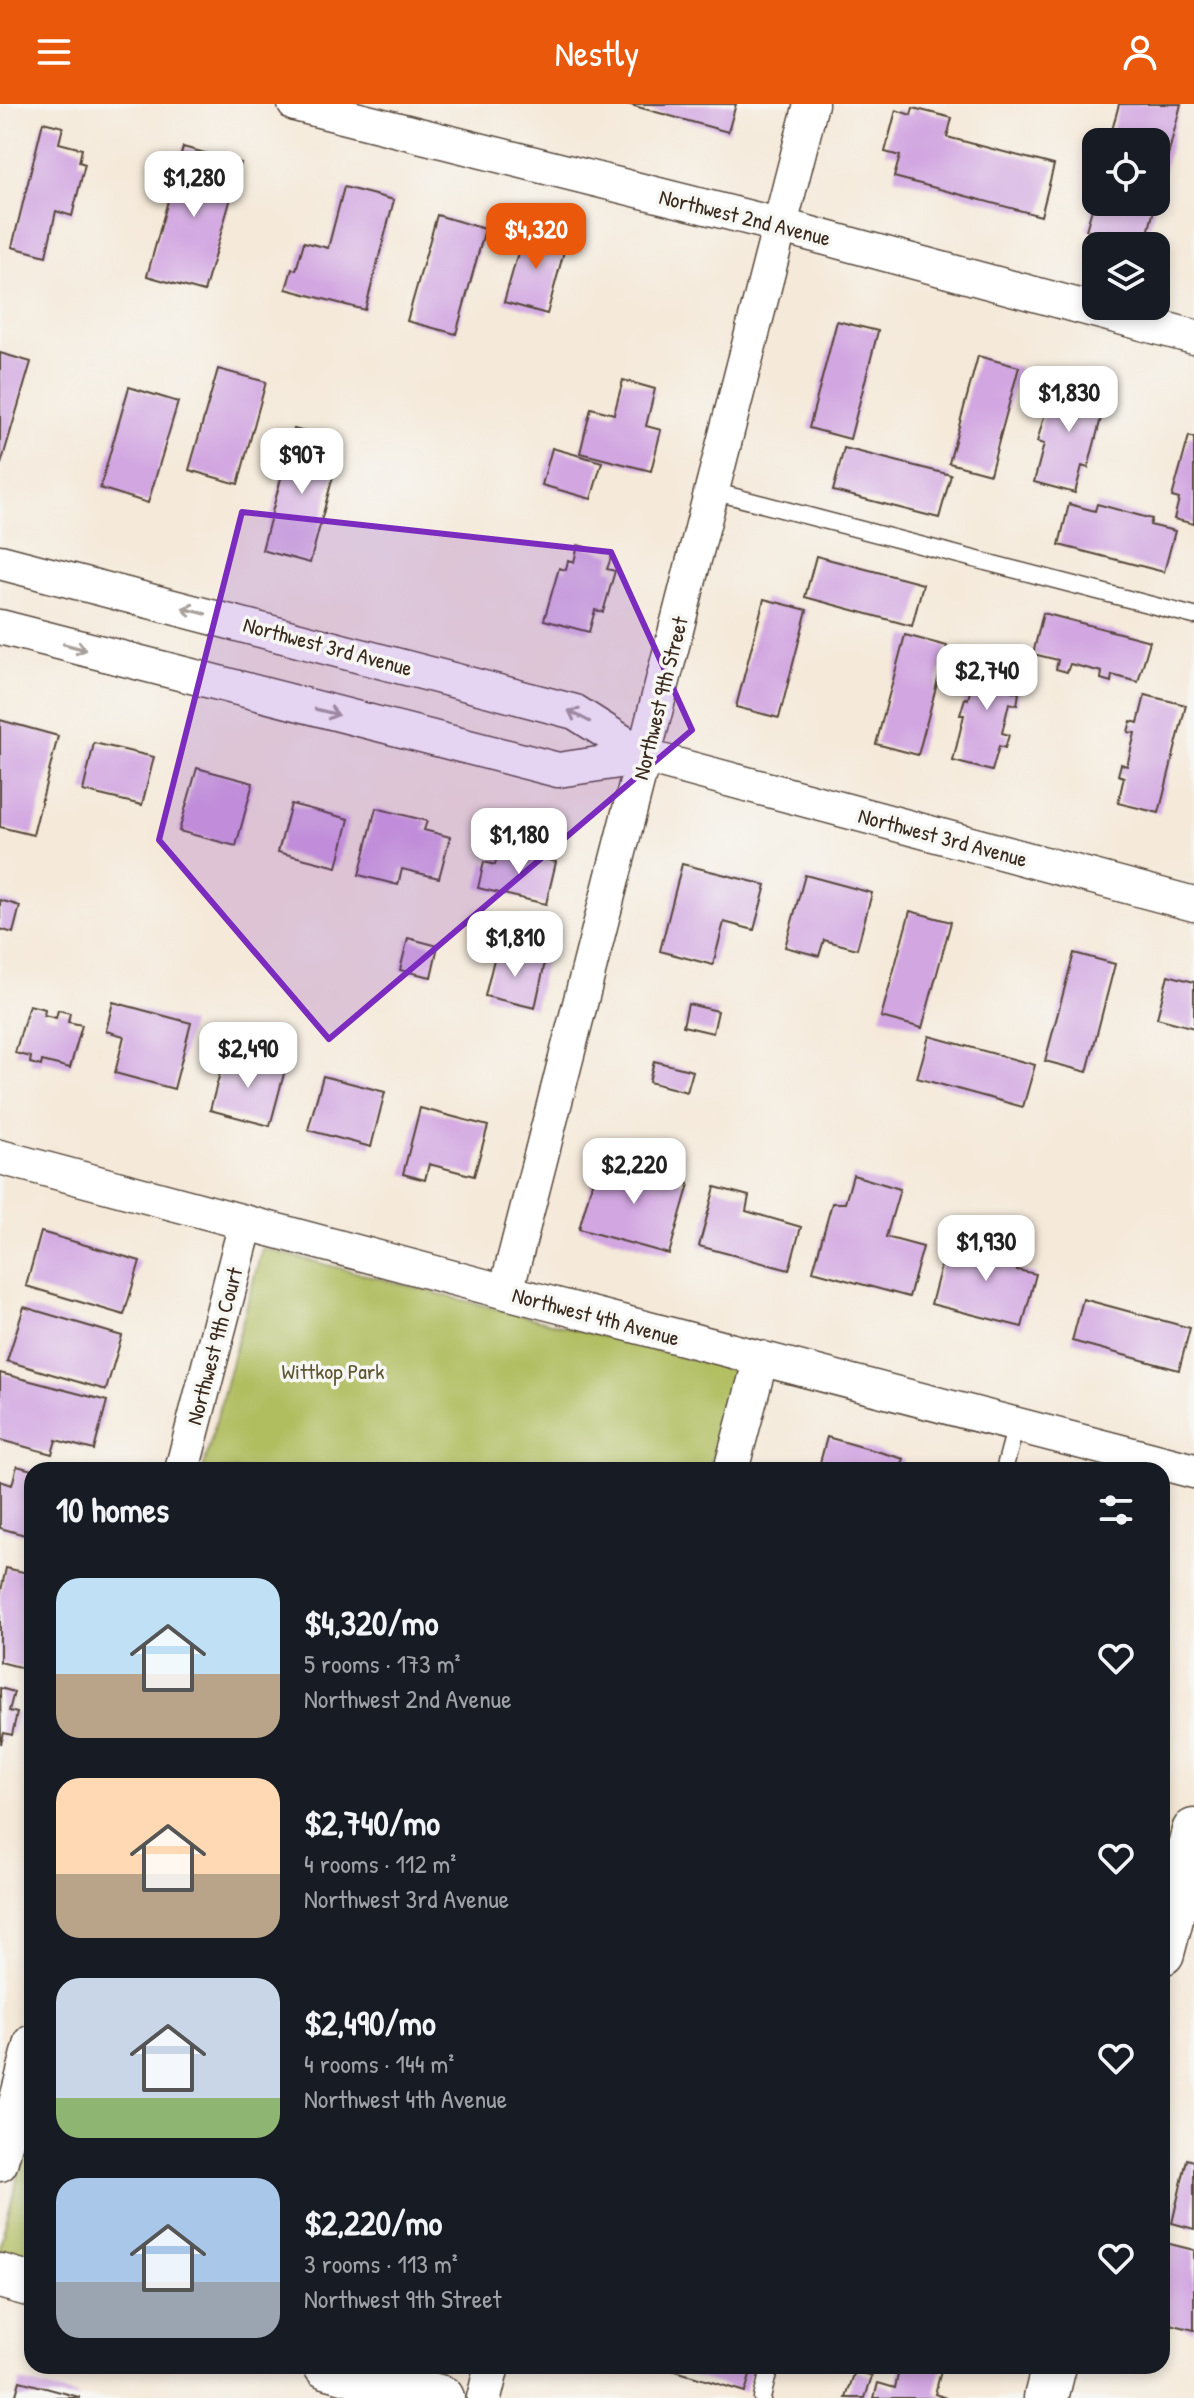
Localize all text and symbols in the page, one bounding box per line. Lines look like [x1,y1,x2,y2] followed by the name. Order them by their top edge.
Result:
[555,28,639,77] text: Nestly
[32,30,76,74] icon: menu
[1118,30,1162,74] icon: person
[1082,128,1170,320] map controls
[1082,128,1170,216] button: locate
[129,151,259,219] pin: $1,280
[163,159,225,194] text: $1,280
[656,181,834,253] street label: Northwest 2nd Avenue
[471,203,601,271] pin: $4,320
[504,211,568,246] text: $4,320
[1082,232,1170,320] button: layers
[1004,366,1134,434] pin: $1,830
[1038,374,1100,409] text: $1,830
[255,428,349,496] pin: $907
[278,436,326,471] text: $907
[181,603,207,618] one-way arrow
[240,609,416,683] street label: Northwest 3rd Avenue
[625,613,695,783] street label: Northwest 9th Street
[62,640,88,655] one-way arrow
[922,644,1052,712] pin: $2,740
[955,652,1019,687] text: $2,740
[314,705,340,720] one-way arrow
[568,708,592,724] one-way arrow
[855,800,1031,874] street label: Northwest 3rd Avenue
[454,808,584,876] pin: $1,180
[489,816,549,851] text: $1,180
[450,911,580,979] pin: $1,810
[485,919,545,954] text: $1,810
[183,1022,313,1090] pin: $2,490
[217,1030,279,1065] text: $2,490
[569,1138,699,1206] pin: $2,220
[601,1146,667,1181] text: $2,220
[921,1215,1051,1283] pin: $1,930
[956,1223,1016,1258] text: $1,930
[179,1264,250,1428] street label: Northwest 9th Court
[509,1279,683,1353] street label: Northwest 4th Avenue
[282,1356,384,1386] park label: Wittkop Park
[56,1487,169,1533] text: 10 homes
[1094,1488,1138,1532] icon: filters
[304,1600,438,1646] text: $4,320/mo
[120,1610,216,1706] icon: home
[1094,1636,1138,1680] icon: heart
[304,1646,460,1681] text: 5 rooms · 173 m²
[304,1681,511,1716] text: Northwest 2nd Avenue
[304,1800,440,1846] text: $2,740/mo
[120,1810,216,1906] icon: home
[1094,1836,1138,1880] icon: heart
[304,1846,456,1881] text: 4 rooms · 112 m²
[304,1881,509,1916] text: Northwest 3rd Avenue
[304,2000,436,2046] text: $2,490/mo
[120,2010,216,2106] icon: home
[1094,2036,1138,2080] icon: heart
[304,2046,454,2081] text: 4 rooms · 144 m²
[304,2081,507,2116] text: Northwest 4th Avenue
[304,2200,442,2246] text: $2,220/mo
[120,2210,216,2306] icon: home
[1094,2236,1138,2280] icon: heart
[304,2246,458,2281] text: 3 rooms · 113 m²
[304,2281,501,2316] text: Northwest 9th Street

